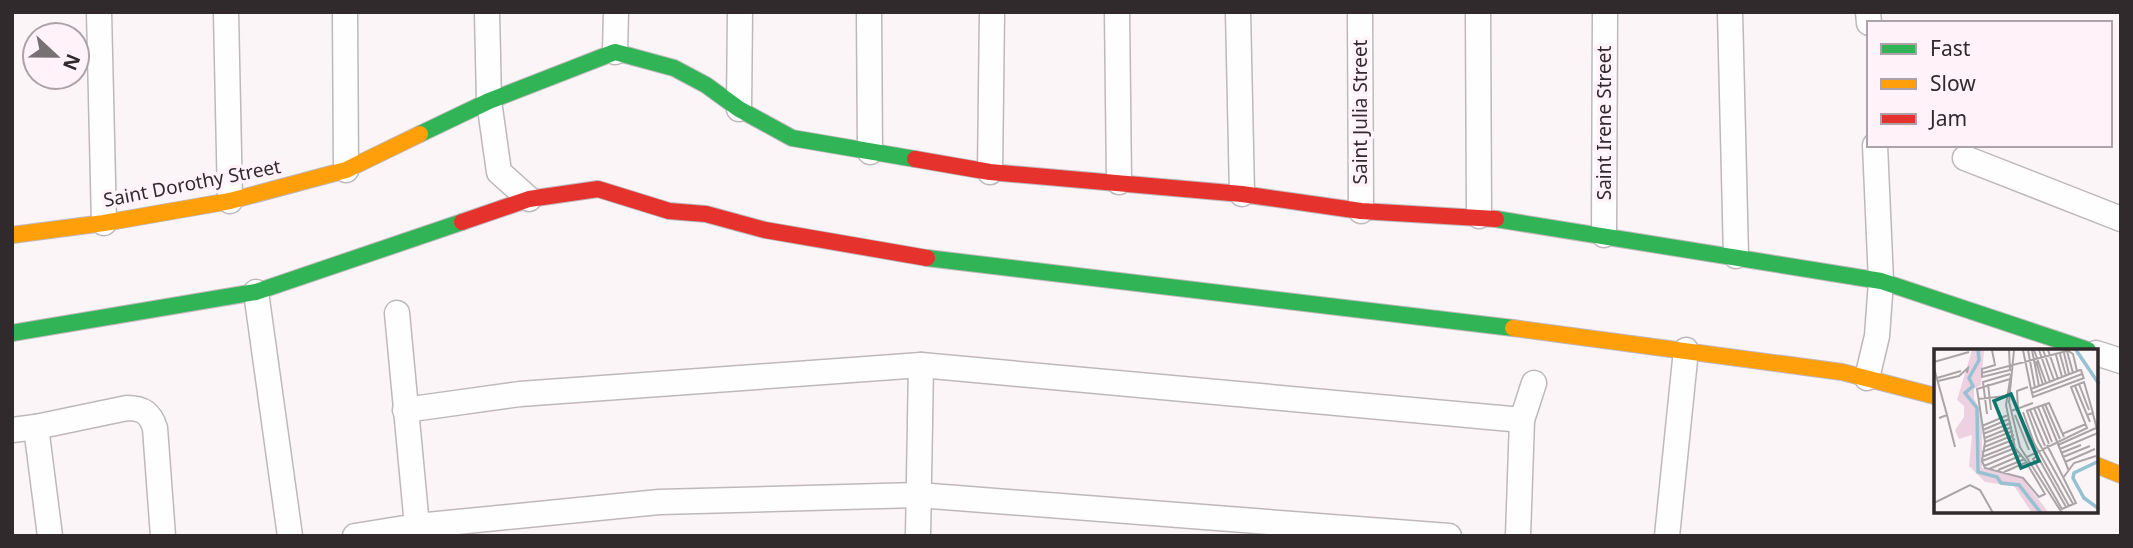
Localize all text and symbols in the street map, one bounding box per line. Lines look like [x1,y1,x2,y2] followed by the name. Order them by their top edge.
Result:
[21,21,91,91] north arrow
[1867,21,2112,147] legend
[1930,34,1971,62] text: Fast
[1347,39,1373,184] street label: Saint Julia Street
[1591,46,1617,200] street label: Saint Irene Street
[57,50,87,74] text: N
[1930,69,1976,97] text: Slow
[1928,104,1967,132] text: Jam
[101,153,283,213] street label: Saint Dorothy Street
[1934,349,2098,513] inset map

